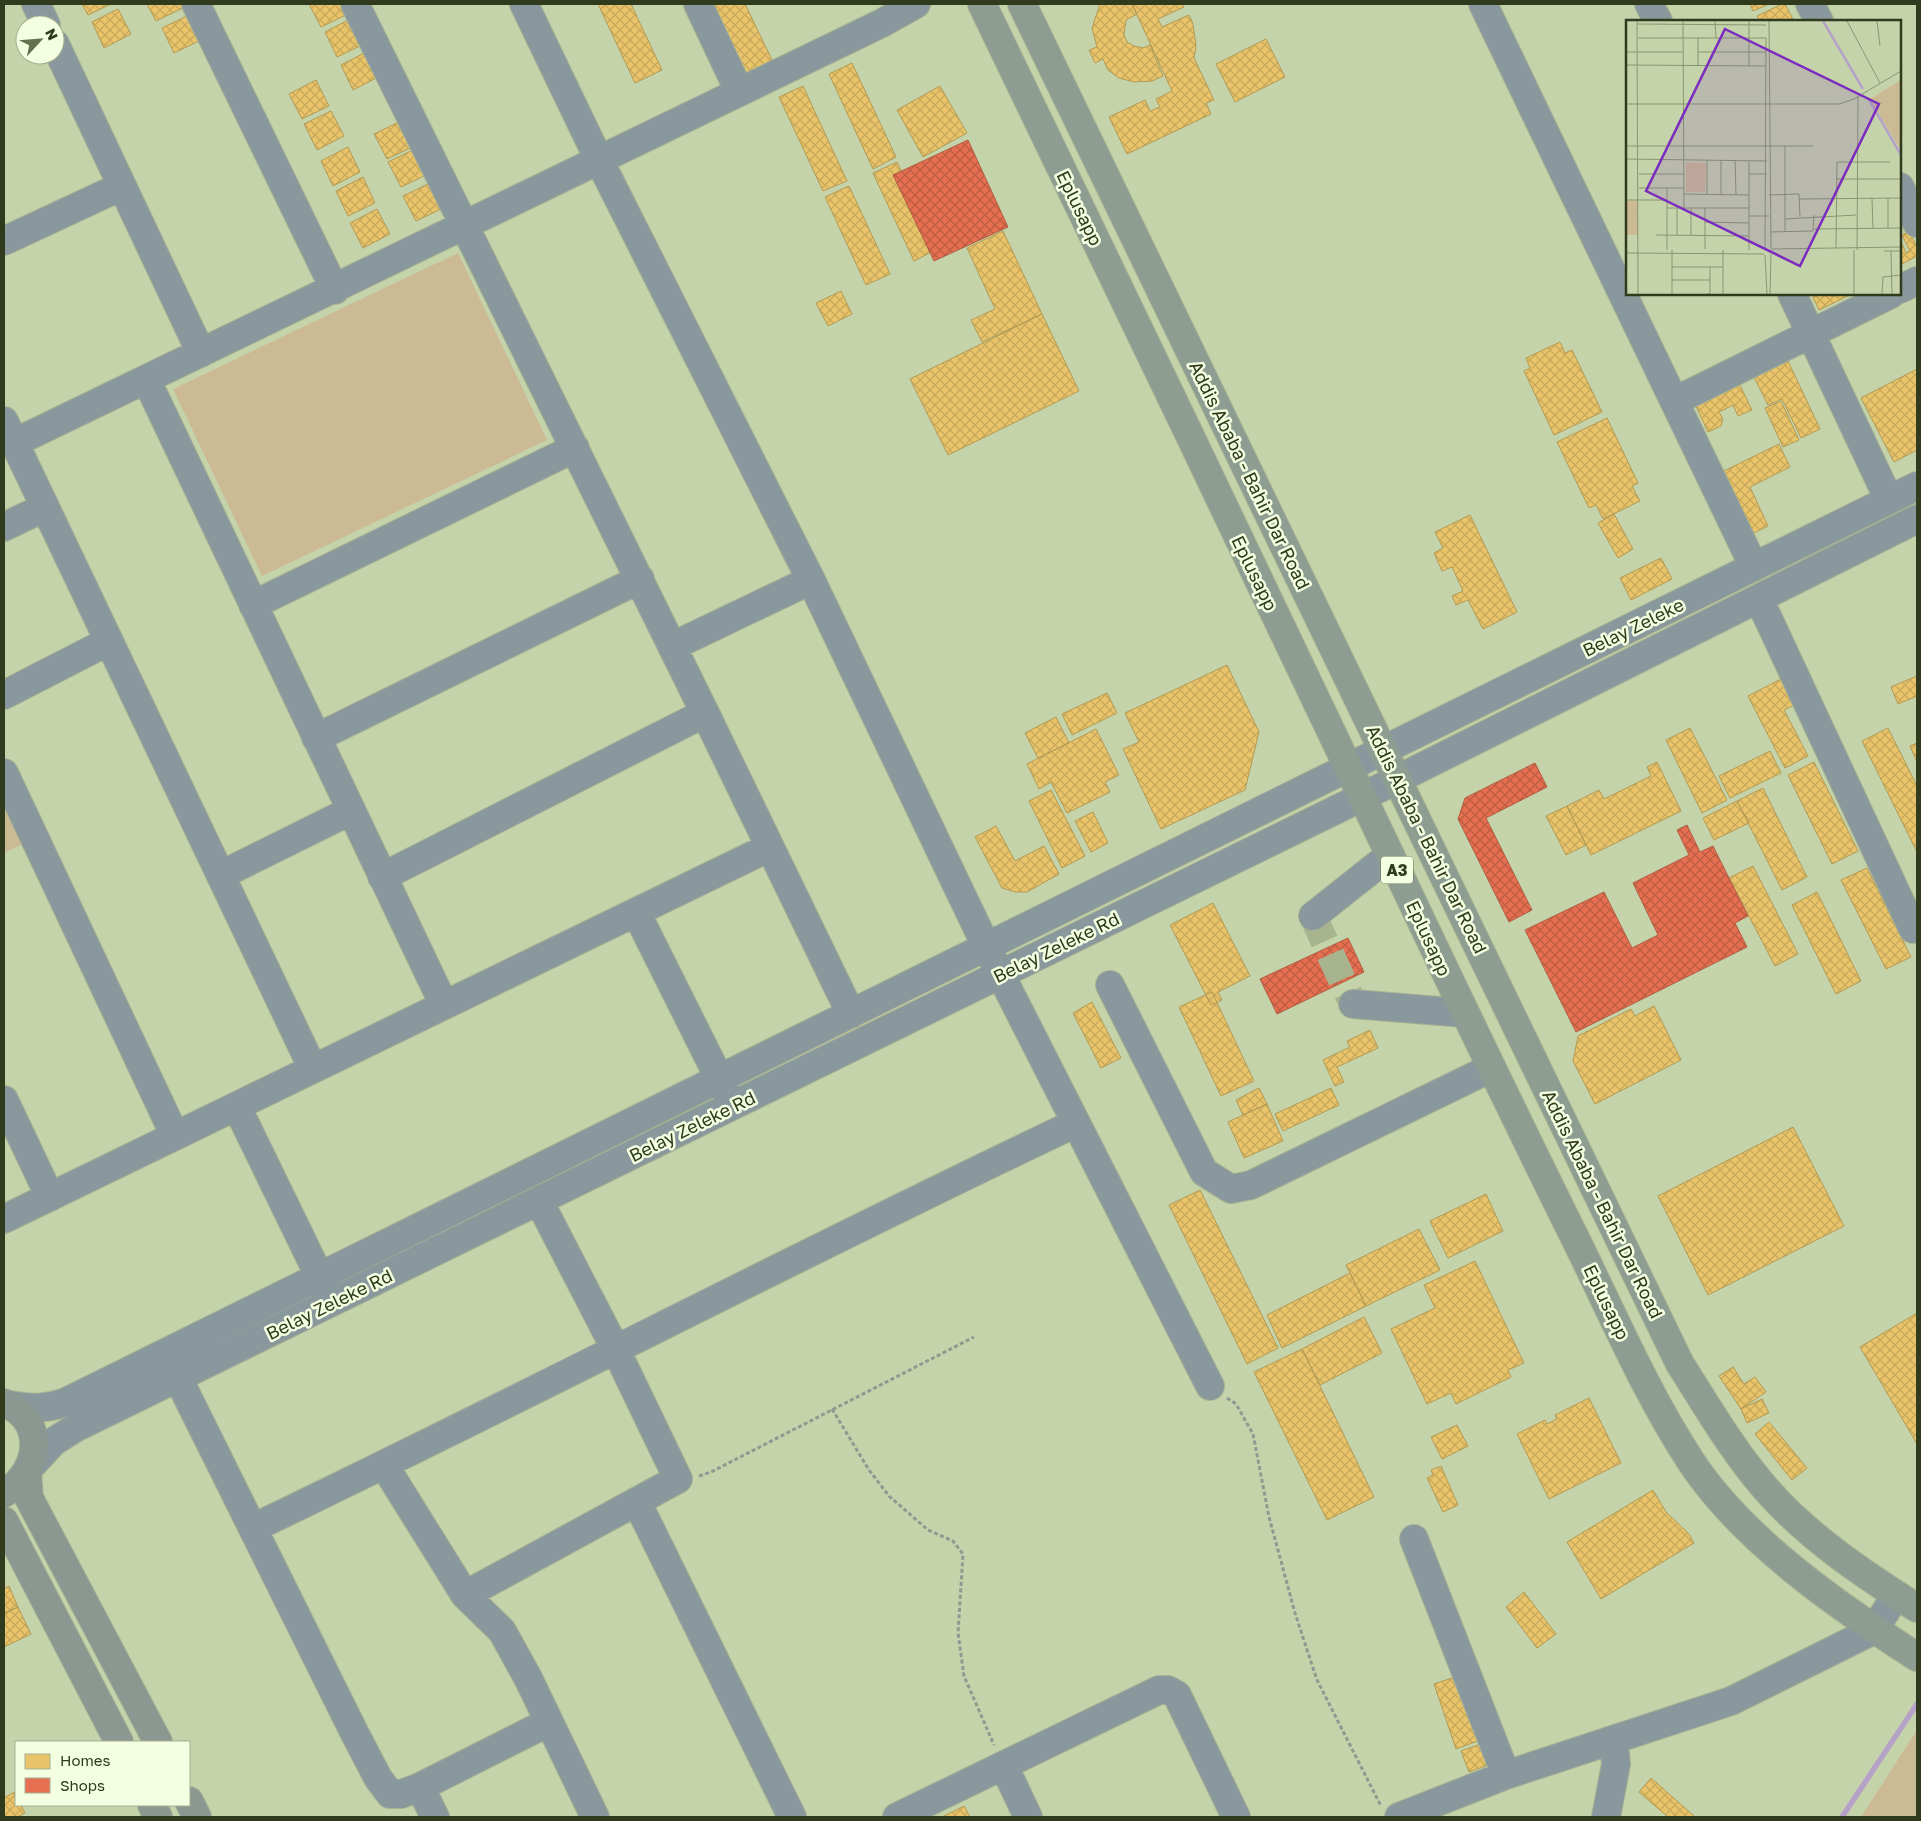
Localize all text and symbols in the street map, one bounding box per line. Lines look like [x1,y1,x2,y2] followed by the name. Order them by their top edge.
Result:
[15,15,65,65] north arrow
[1626,20,1901,295] inset map
[42,26,62,43] text: N
[1052,167,1108,249] street label: Eplusapp
[1185,357,1315,593] street label: Addis Ababa - Bahir Dar Road
[1227,532,1283,614] street label: Eplusapp
[1579,593,1687,661] street label: Belay Zeleke
[1362,721,1492,957] street label: Addis Ababa - Bahir Dar Road
[1381,856,1413,884] road number: A3
[1402,897,1456,979] street label: Eplusapp
[989,907,1123,987] street label: Belay Zeleke Rd
[625,1086,759,1166] street label: Belay Zeleke Rd
[1538,1086,1668,1322] street label: Addis Ababa - Bahir Dar Road
[1579,1261,1635,1343] street label: Eplusapp
[262,1264,396,1344] street label: Belay Zeleke Rd
[15,1741,190,1806] legend
[60,1751,110,1769] text: Homes
[60,1776,105,1794] text: Shops

